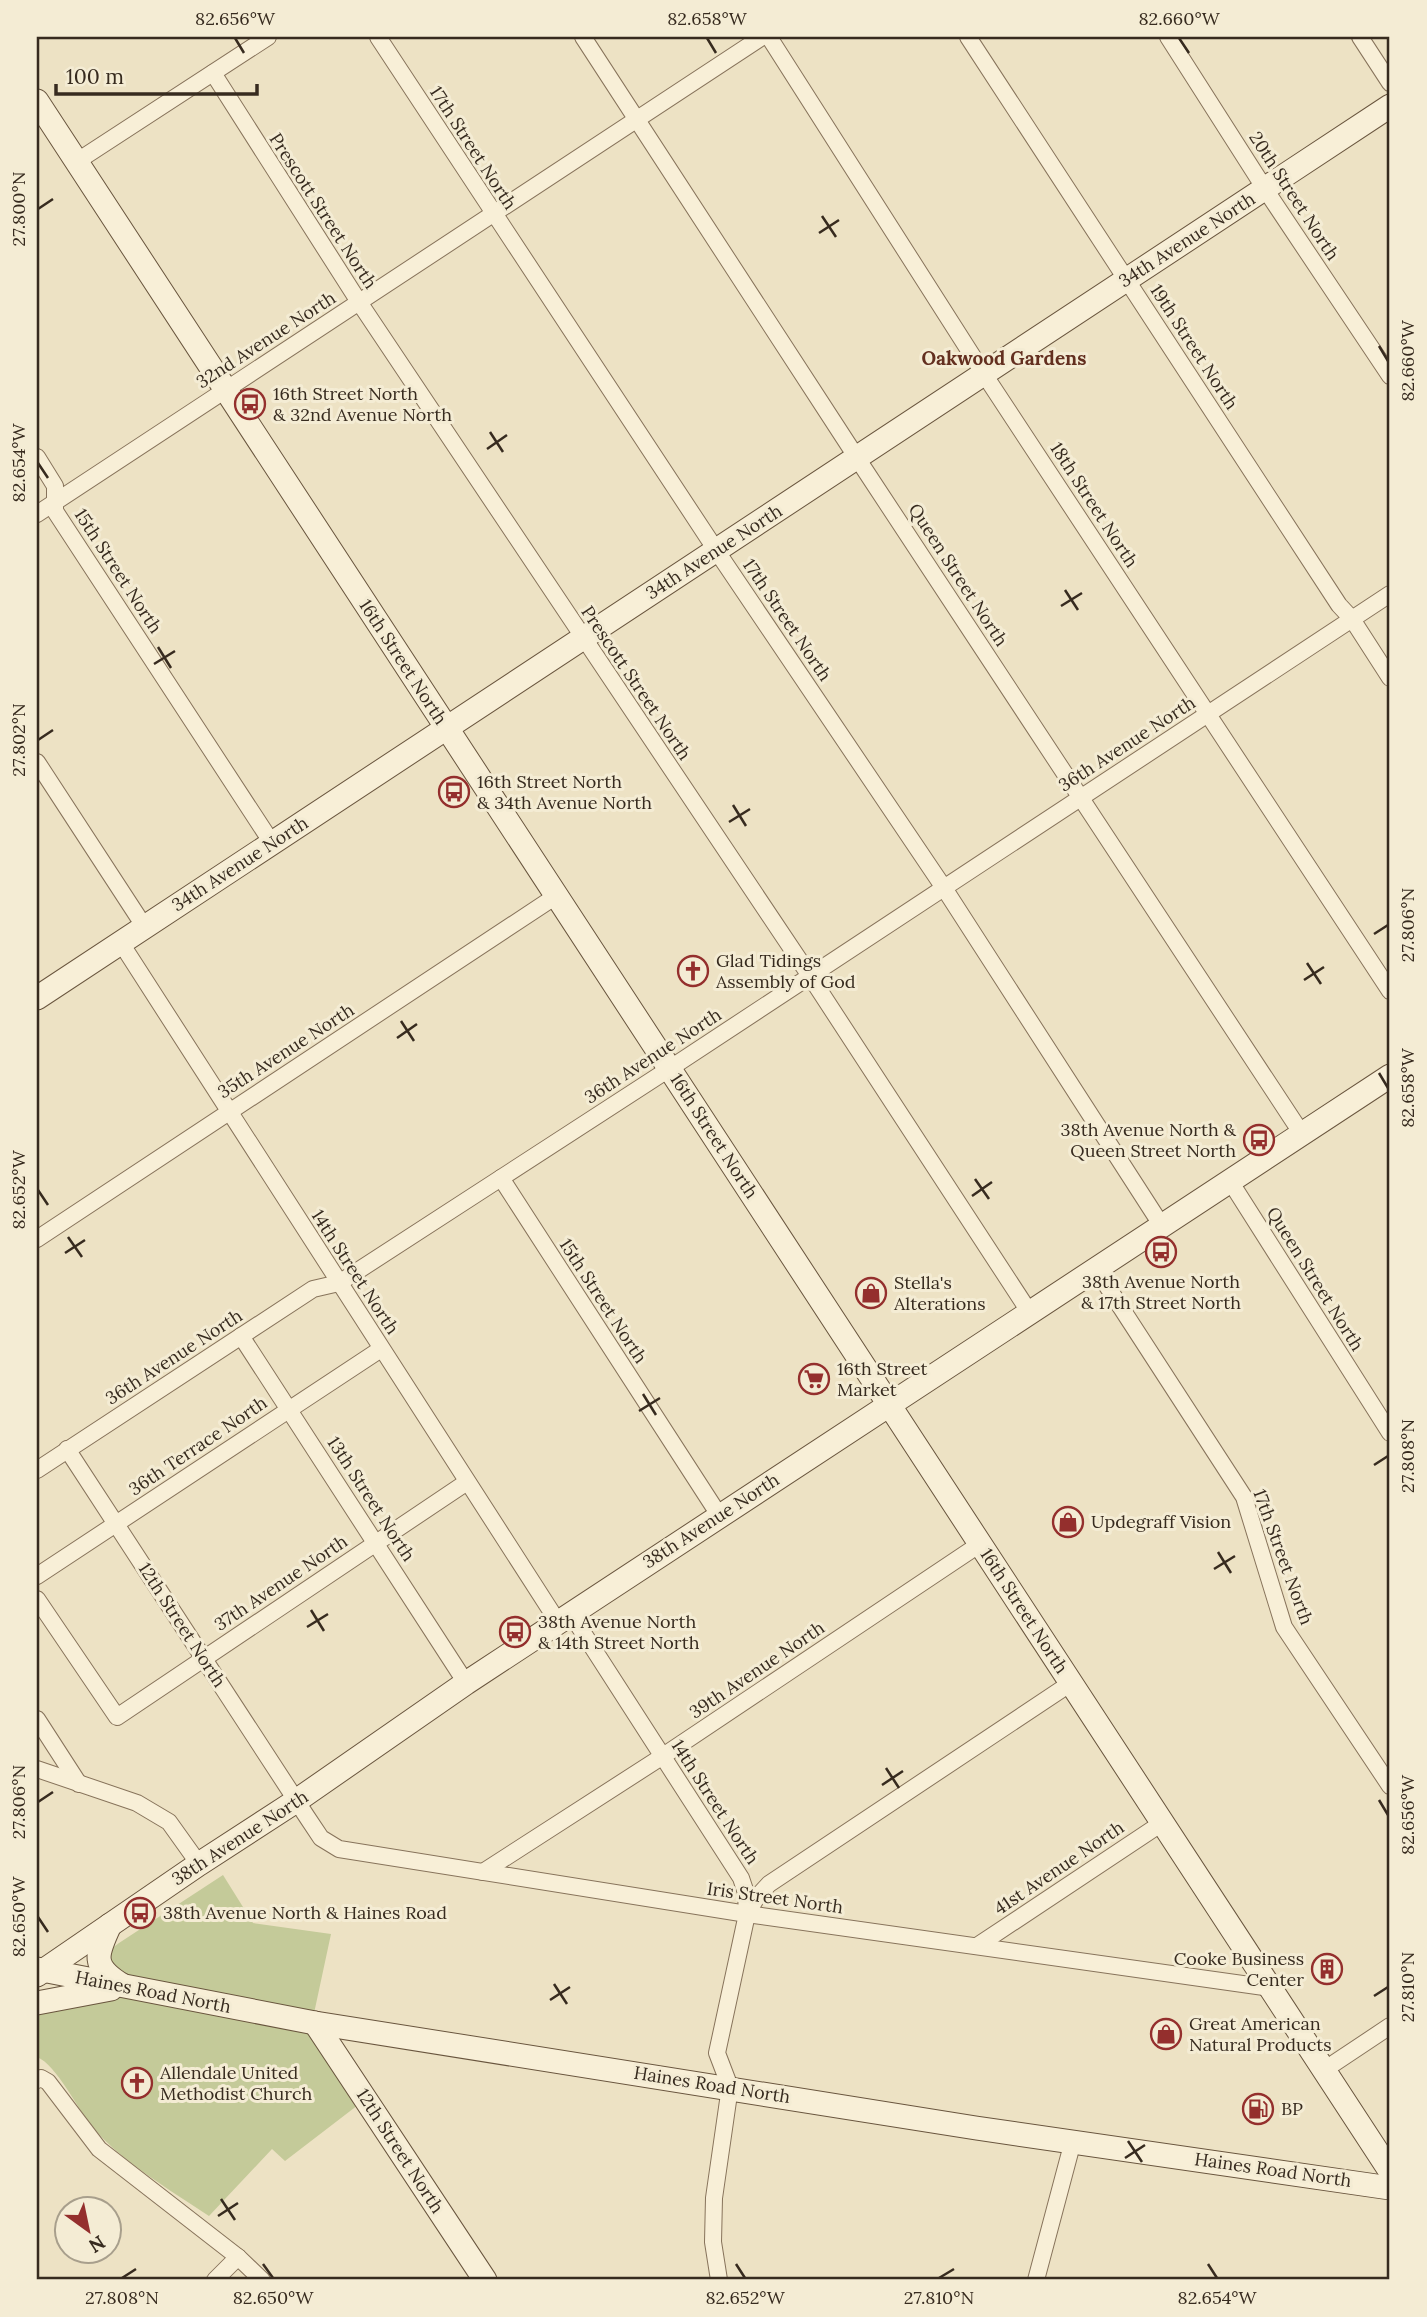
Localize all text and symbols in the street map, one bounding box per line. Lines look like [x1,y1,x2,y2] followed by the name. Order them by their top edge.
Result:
[195,7,276,30] text: 82.656°W
[667,7,748,30] text: 82.658°W
[1138,7,1221,30] text: 82.660°W
[56,52,257,96] scale bar
[66,63,124,90] text: 100 m
[425,82,522,214] street label: 17th Street North
[1244,127,1345,265] street label: 20th Street North
[264,129,382,293] street label: Prescott Street North
[7,171,30,247] text: 27.800°N
[1114,187,1259,292] street label: 34th Avenue North
[1145,280,1244,414] street label: 19th Street North
[192,286,340,393] street label: 32nd Avenue North
[1396,319,1419,402] text: 82.660°W
[922,346,1086,370] district label: Oakwood Gardens
[273,382,452,426] place label: 16th Street North & 32nd Avenue North
[233,387,267,421] bus stop icon: 16th Street North & 32nd Avenue North
[7,422,30,502] text: 82.654°W
[1045,438,1144,572] street label: 18th Street North
[641,499,786,604] street label: 34th Avenue North
[904,499,1013,651] street label: Queen Street North
[69,504,167,638] street label: 15th Street North
[738,554,837,686] street label: 17th Street North
[354,595,453,729] street label: 16th Street North
[576,601,697,764] street label: Prescott Street North
[1054,691,1200,796] street label: 36th Avenue North
[7,703,30,777] text: 27.802°N
[477,770,652,814] place label: 16th Street North & 34th Avenue North
[437,775,471,809] bus stop icon: 16th Street North & 34th Avenue North
[167,811,312,916] street label: 34th Avenue North
[1396,888,1419,962] text: 27.806°N
[715,949,856,993] place label: Glad Tidings Assembly of God
[676,954,710,988] church icon: Glad Tidings Assembly of God
[213,998,358,1103] street label: 35th Avenue North
[580,1003,726,1108] street label: 36th Avenue North
[1396,1047,1419,1128] text: 82.658°W
[665,1069,764,1203] street label: 16th Street North
[1061,1118,1236,1162] place label: 38th Avenue North & Queen Street North
[1242,1123,1276,1157] bus stop icon: 38th Avenue North & Queen Street North
[7,1149,30,1230] text: 82.652°W
[1262,1202,1369,1355] street label: Queen Street North
[306,1205,404,1339] street label: 14th Street North
[554,1234,652,1368] street label: 15th Street North
[1144,1235,1178,1269] bus stop icon: 38th Avenue North & 17th Street North
[1081,1270,1241,1314] place label: 38th Avenue North & 17th Street North
[893,1271,986,1315] place label: Stella's Alterations
[854,1276,888,1310] shop icon: Stella's Alterations
[101,1304,247,1409] street label: 36th Avenue North
[837,1357,928,1401] place label: 16th Street Market
[797,1362,831,1396] supermarket icon: 16th Street Market
[124,1391,271,1500] street label: 36th Terrace North
[1396,1419,1419,1493] text: 27.808°N
[322,1432,421,1566] street label: 13th Street North
[638,1468,784,1573] street label: 38th Avenue North
[1248,1486,1319,1628] street label: 17th Street North
[1051,1505,1085,1539] shop icon: Updegraff Vision
[1091,1510,1231,1533] place label: Updegraff Vision
[210,1529,352,1636] street label: 37th Avenue North
[975,1544,1074,1678] street label: 16th Street North
[134,1558,231,1692] street label: 12th Street North
[538,1610,700,1654] place label: 38th Avenue North & 14th Street North
[498,1615,532,1649] bus stop icon: 38th Avenue North & 14th Street North
[685,1616,829,1723] street label: 39th Avenue North
[666,1735,764,1869] street label: 14th Street North
[7,1765,30,1839] text: 27.806°N
[1396,1774,1419,1855] text: 82.656°W
[167,1785,313,1890] street label: 38th Avenue North
[989,1815,1128,1920] street label: 41st Avenue North
[7,1876,30,1957] text: 82.650°W
[705,1877,845,1918] street label: Iris Street North
[123,1896,157,1930] bus stop icon: 38th Avenue North & Haines Road
[163,1901,447,1924] place label: 38th Avenue North & Haines Road
[1174,1947,1304,1991] place label: Cooke Business Center
[1310,1952,1344,1986] building icon: Cooke Business Center
[1396,1952,1419,2022] text: 27.810°N
[73,1965,233,2018] street label: Haines Road North
[1189,2012,1332,2056] place label: Great American Natural Products
[1149,2017,1183,2051] shop icon: Great American Natural Products
[159,2061,313,2105] place label: Allendale United Methodist Church
[632,2061,792,2108] street label: Haines Road North
[120,2066,154,2100] church icon: Allendale United Methodist Church
[352,2084,449,2218] street label: 12th Street North
[1241,2092,1275,2126] fuel station icon: BP
[1281,2097,1303,2120] place label: BP
[1193,2147,1353,2192] street label: Haines Road North
[52,2194,122,2264] north arrow
[84,2230,110,2258] text: N
[85,2286,159,2309] text: 27.808°N
[233,2286,314,2309] text: 82.650°W
[705,2286,786,2309] text: 82.652°W
[904,2286,974,2309] text: 27.810°N
[1178,2286,1258,2309] text: 82.654°W

